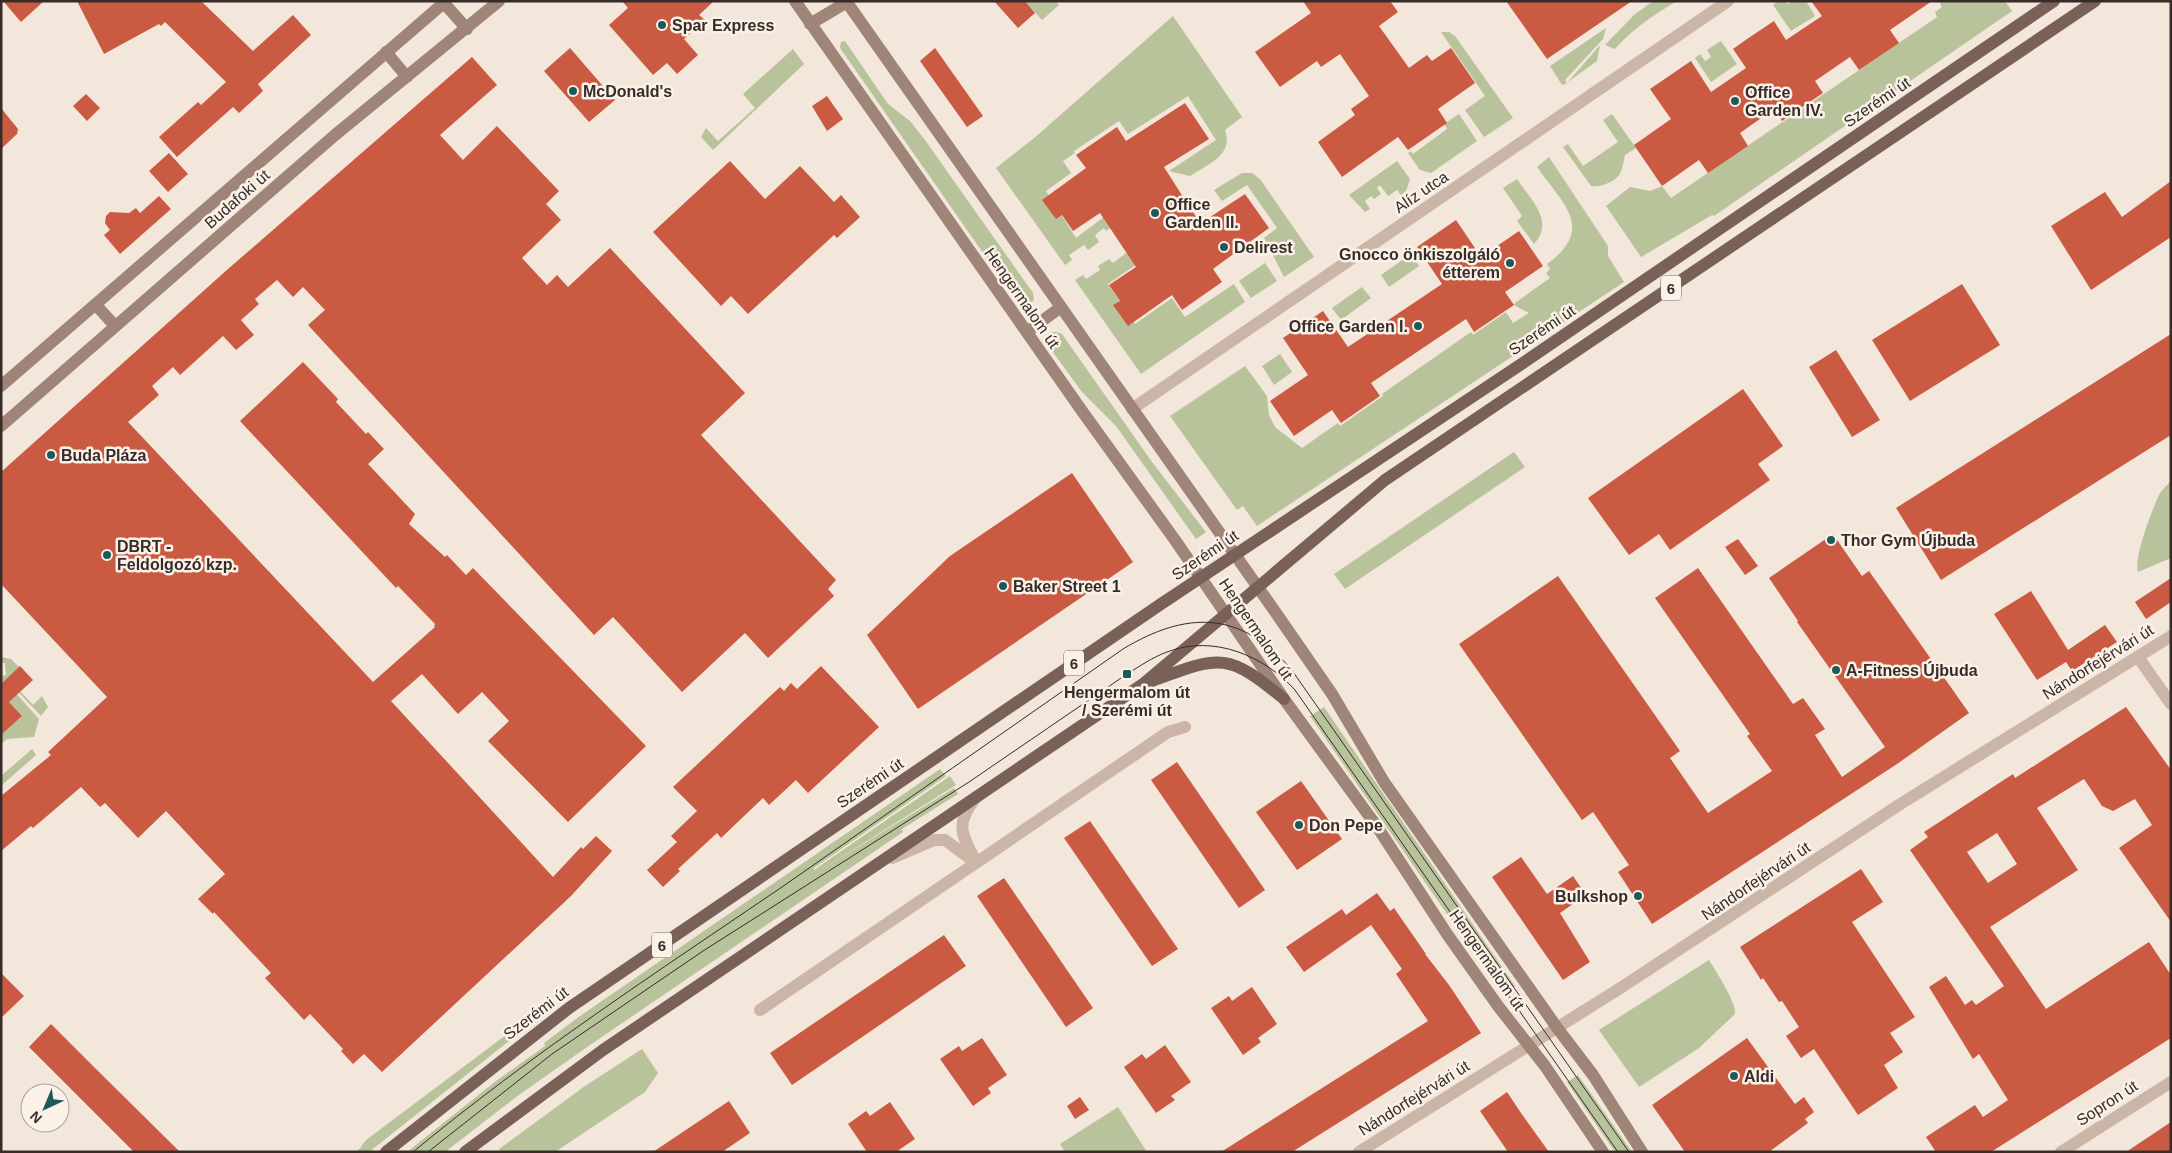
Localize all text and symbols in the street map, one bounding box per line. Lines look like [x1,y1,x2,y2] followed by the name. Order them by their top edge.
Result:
[672,17,774,34] place label: Spar Express
[656,19,668,31] marker: Spar Express
[1841,73,1914,130] street label: Szerémi út
[583,83,672,100] place label: McDonald's
[1745,84,1824,119] place label: Office Garden IV.
[567,85,579,97] marker: McDonald's
[1729,95,1741,107] marker: Office Garden IV.
[201,166,273,232] street label: Budafoki út
[1391,168,1451,216] street label: Alíz utca
[1165,196,1239,231] place label: Office Garden II.
[1149,207,1161,219] marker: Office Garden II.
[1234,239,1293,256] place label: Delirest
[1218,241,1230,253] marker: Delirest
[981,245,1063,352] street label: Hengermalom út
[1339,246,1500,281] place label: Gnocco önkiszolgáló étterem
[1504,257,1516,269] marker: Gnocco önkiszolgáló étterem
[1661,276,1681,300] road number: 6
[1506,301,1579,358] street label: Szerémi út
[1289,318,1408,335] place label: Office Garden I.
[1412,320,1424,332] marker: Office Garden I.
[61,447,146,464] place label: Buda Pláza
[45,449,57,461] marker: Buda Pláza
[1169,526,1242,583] street label: Szerémi út
[1841,531,1975,549] place label: Thor Gym Újbuda
[1825,534,1837,546] marker: Thor Gym Újbuda
[117,538,237,573] place label: DBRT - Feldolgozó kzp.
[101,549,113,561] marker: DBRT - Feldolgozó kzp.
[1216,575,1296,683] street label: Hengermalom út
[1013,578,1121,595] place label: Baker Street 1
[997,580,1009,592] marker: Baker Street 1
[2040,621,2157,703] street label: Nándorfejérvári út
[1064,650,1084,676] road number: 6
[1846,661,1978,679] place label: A-Fitness Újbuda
[1830,664,1842,676] marker: A-Fitness Újbuda
[1121,668,1133,680] marker: Hengermalom út / Szerémi út
[1064,684,1191,719] place label: Hengermalom út / Szerémi út
[834,754,907,811] street label: Szerémi út
[1309,817,1383,834] place label: Don Pepe
[1293,819,1305,831] marker: Don Pepe
[1699,838,1814,924] street label: Nándorfejérvári út
[1555,888,1628,905] place label: Bulkshop
[1632,890,1644,902] marker: Bulkshop
[1446,907,1528,1014] street label: Hengermalom út
[652,932,672,958] road number: 6
[500,983,572,1043] street label: Szerémi út
[1356,1057,1473,1139] street label: Nándorfejérvári út
[1744,1068,1774,1085] place label: Aldi
[1728,1070,1740,1082] marker: Aldi
[2073,1077,2141,1129] street label: Sopron út
[20,1083,70,1133] north arrow
[27,1108,45,1127] text: N

